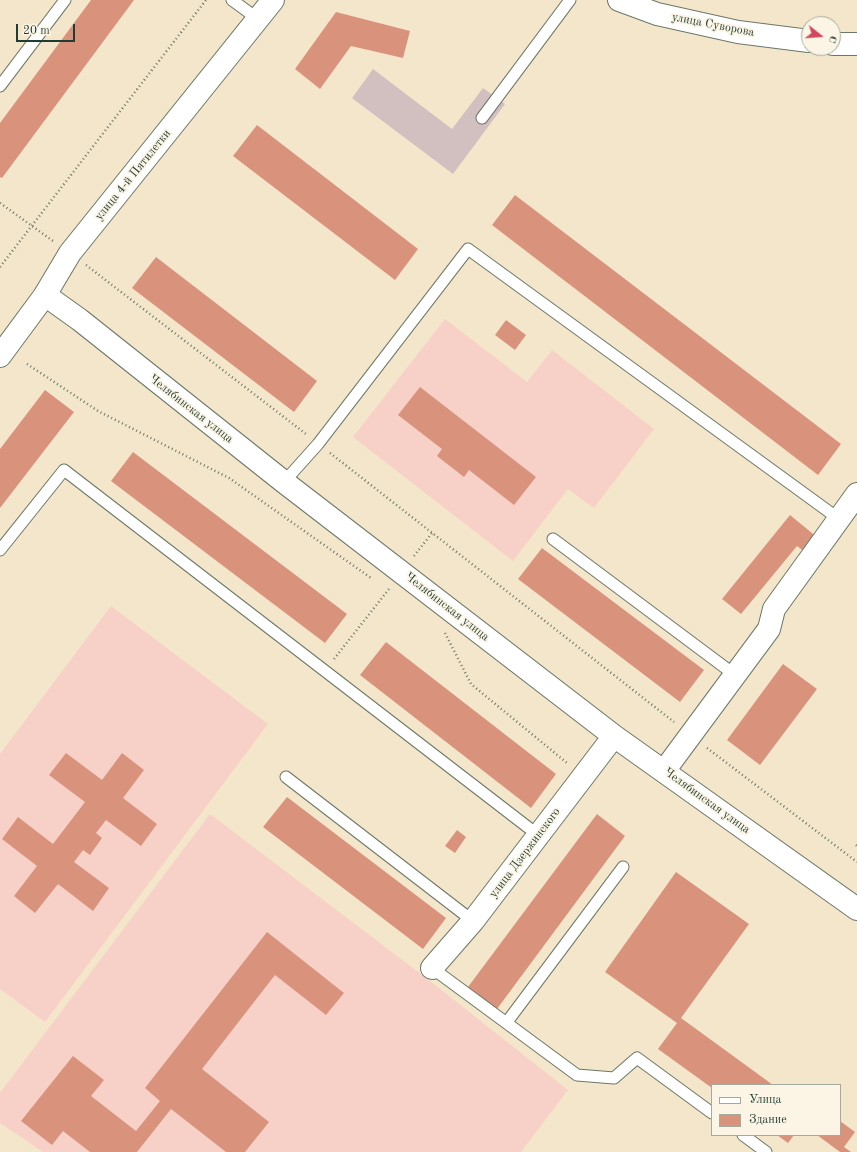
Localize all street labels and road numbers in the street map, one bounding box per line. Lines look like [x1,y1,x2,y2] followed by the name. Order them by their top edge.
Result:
[670,10,756,40] street label: улица Суворова
[92,127,174,223] street label: улица 4-й Пятилетки
[146,372,236,446] street label: Челябинская улица
[402,570,492,644] street label: Челябинская улица
[661,765,753,837] street label: Челябинская улица
[486,805,564,901] street label: улица Дзержинского

